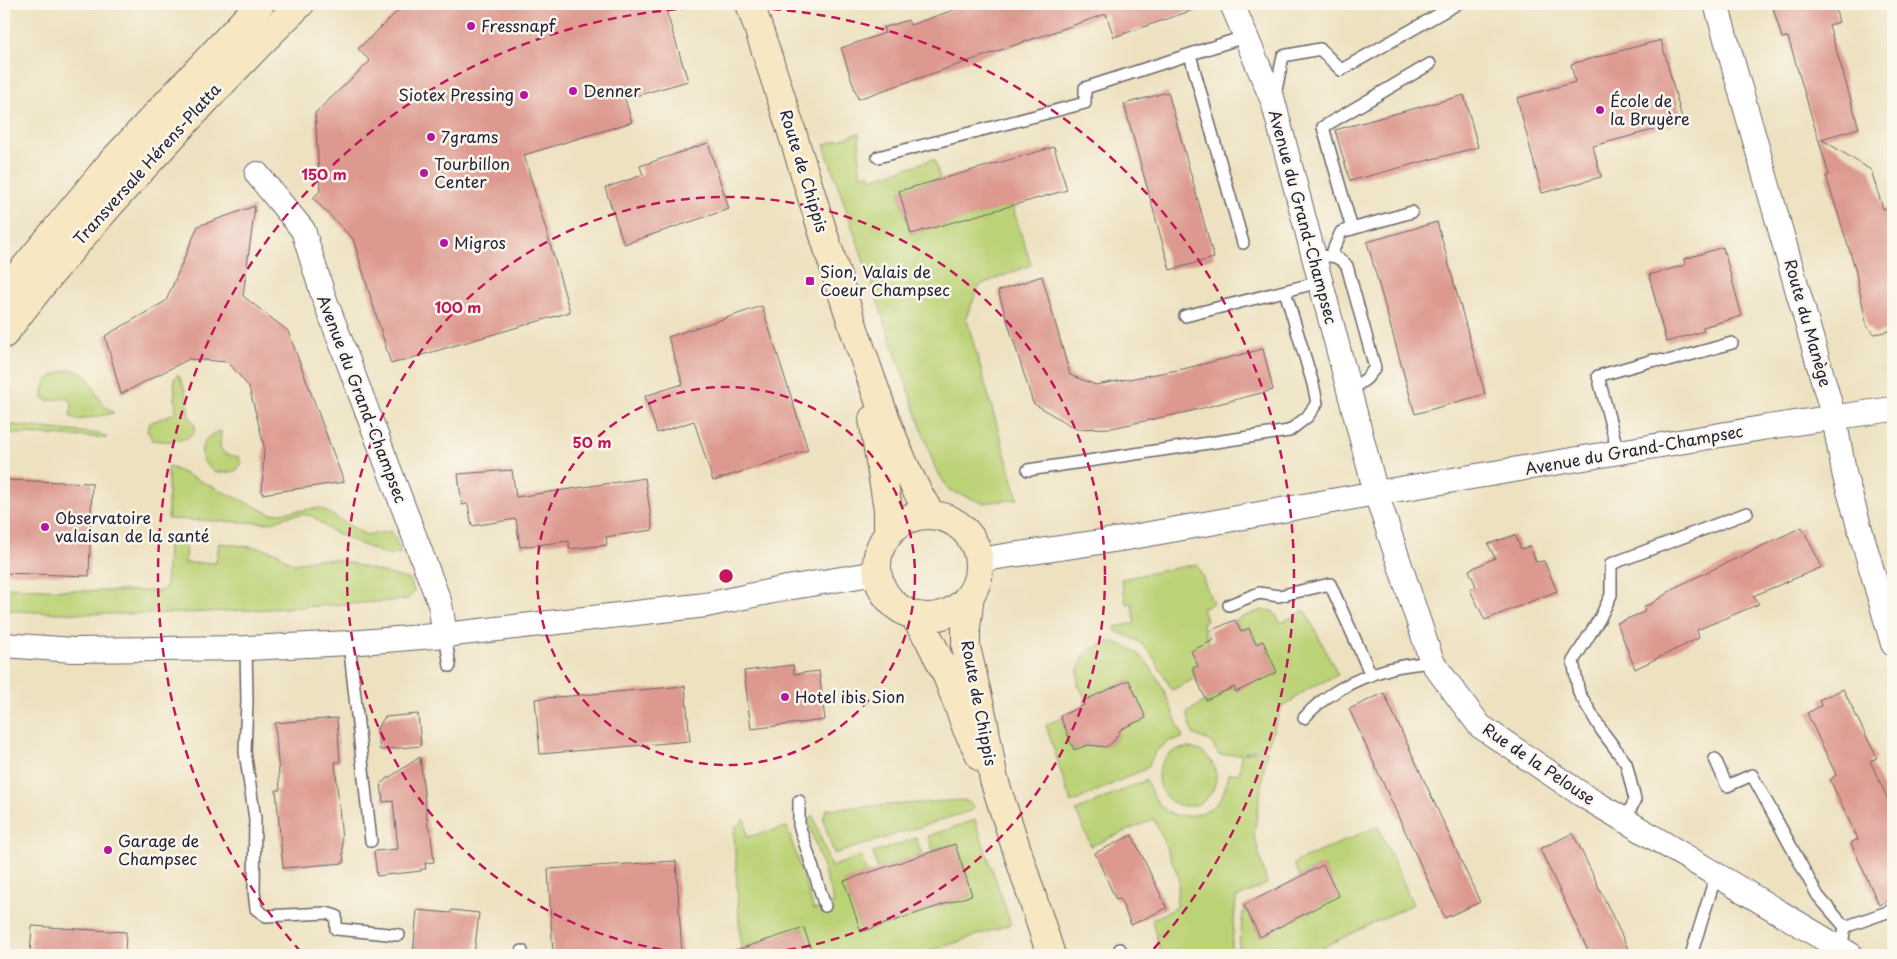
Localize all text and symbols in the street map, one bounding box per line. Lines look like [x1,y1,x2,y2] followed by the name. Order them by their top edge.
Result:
[481,13,557,37] place label: Fressnapf
[465,20,477,32] marker: Fressnapf
[67,77,226,250] street label: Transversale Hérens-Platta
[583,78,641,102] place label: Denner
[398,82,514,106] place label: Siotex Pressing
[567,85,579,97] marker: Denner
[1610,88,1690,130] place label: École de la Bruyère
[518,89,530,101] marker: Siotex Pressing
[1594,104,1606,116] marker: École de la Bruyère
[775,106,835,235] street label: Route de Chippis
[1264,107,1344,327] street label: Avenue du Grand-Champsec
[441,124,498,148] place label: 7grams
[425,131,437,143] marker: 7grams
[434,151,510,193] place label: Tourbillon Center
[301,162,347,185] text: 150 m
[418,167,430,179] marker: Tourbillon Center
[454,230,506,254] place label: Migros
[438,237,450,249] marker: Migros
[1779,256,1839,390] street label: Route du Manège
[820,259,950,301] place label: Sion, Valais de Coeur Champsec
[804,275,816,287] marker: Sion, Valais de Coeur Champsec
[312,291,414,506] street label: Avenue du Grand-Champsec
[435,295,481,318] text: 100 m
[1523,418,1745,480] street label: Avenue du Grand-Champsec
[573,430,611,453] text: 50 m
[55,505,210,547] place label: Observatoire valaisan de la santé
[39,521,51,533] marker: Observatoire valaisan de la santé
[717,567,735,585] centre of rings
[956,638,1004,768] street label: Route de Chippis
[795,684,905,708] place label: Hotel ibis Sion
[779,691,791,703] marker: Hotel ibis Sion
[1479,717,1601,810] street label: Rue de la Pelouse
[118,828,200,870] place label: Garage de Champsec
[102,844,114,856] marker: Garage de Champsec

